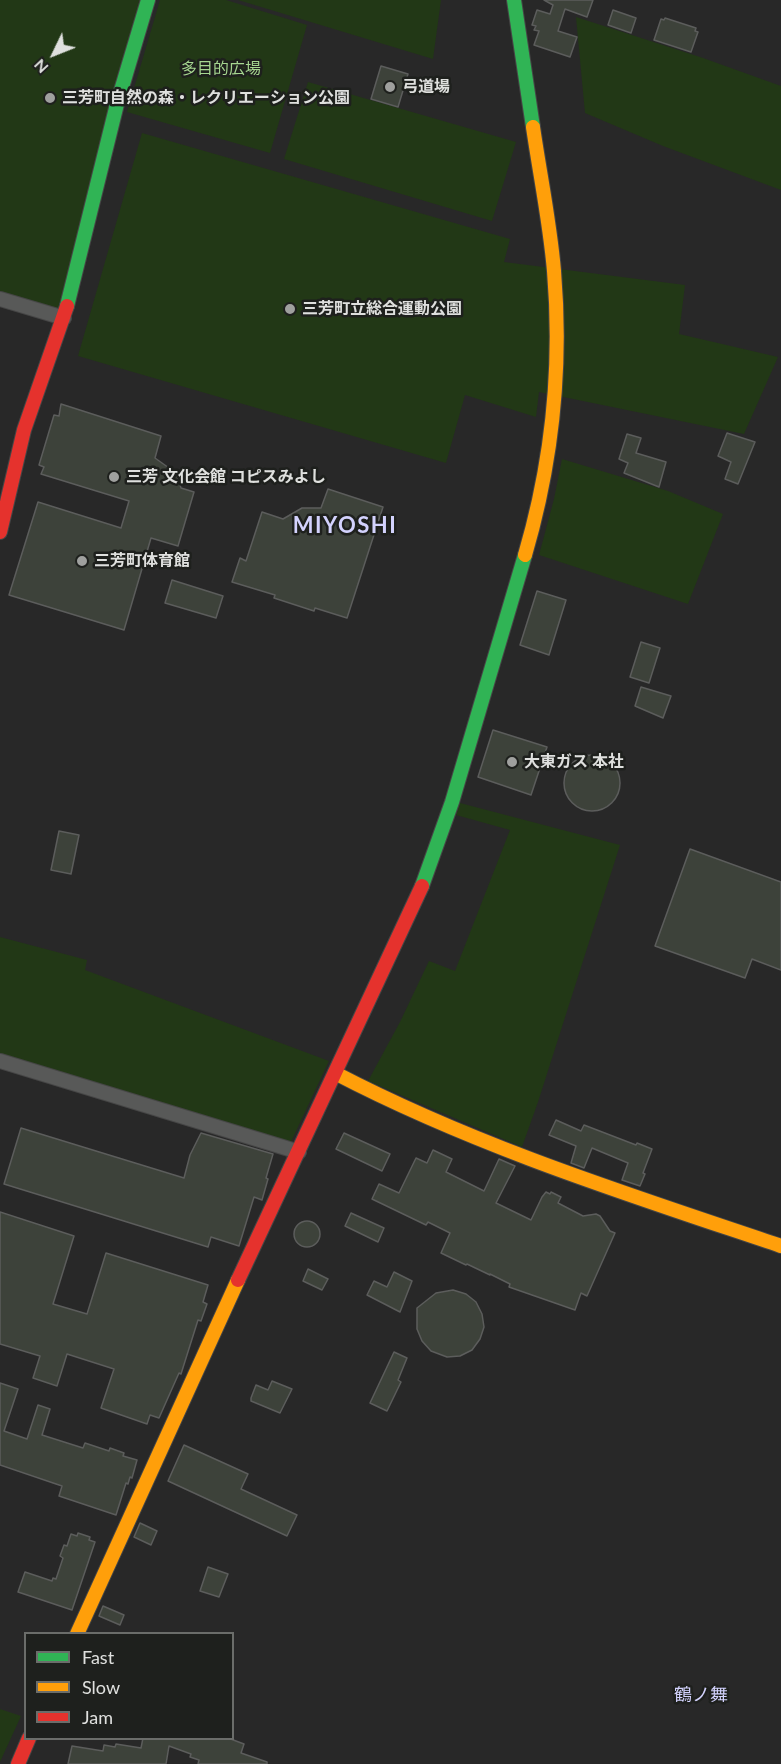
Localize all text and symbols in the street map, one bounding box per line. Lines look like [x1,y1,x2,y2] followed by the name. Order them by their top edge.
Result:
[24,24,84,84] north arrow
[29,56,52,78] text: N
[181,59,261,79] park label: 多目的広場
[402,77,450,97] place label: 弓道場
[383,80,397,94] marker: 弓道場
[62,88,350,108] place label: 三芳町自然の森・レクリエーション公園
[43,91,57,105] marker: 三芳町自然の森・レクリエーション公園
[302,299,462,319] place label: 三芳町立総合運動公園
[283,302,297,316] marker: 三芳町立総合運動公園
[126,467,326,487] place label: 三芳 文化会館 コピスみよし
[107,470,121,484] marker: 三芳 文化会館 コピスみよし
[293,513,397,539] district label: MIYOSHI
[94,551,190,571] place label: 三芳町体育館
[75,554,89,568] marker: 三芳町体育館
[524,752,624,772] place label: 大東ガス 本社
[505,755,519,769] marker: 大東ガス 本社
[24,1632,234,1740] legend
[82,1646,114,1668] text: Fast
[82,1676,120,1698] text: Slow
[674,1684,728,1706] district label: 鶴ノ舞
[82,1706,113,1728] text: Jam

